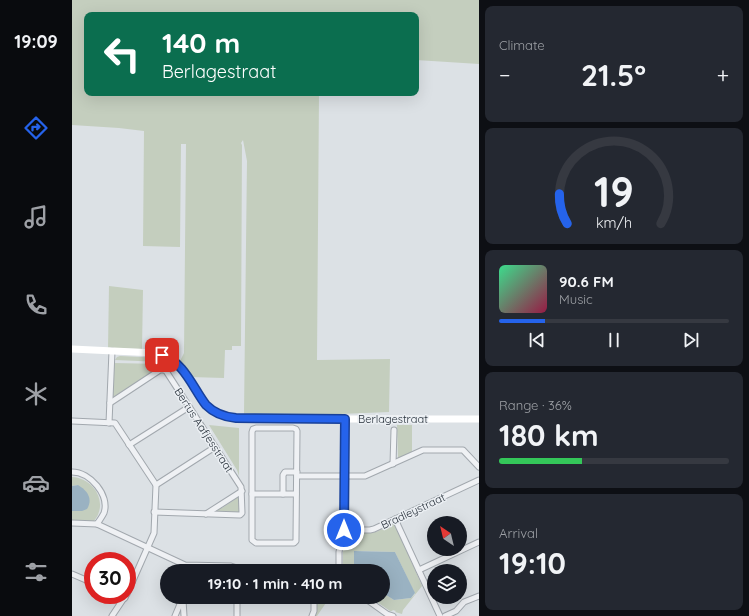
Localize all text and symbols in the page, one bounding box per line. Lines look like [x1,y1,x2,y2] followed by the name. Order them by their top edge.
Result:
[162,25,240,60] text: 140 m
[96,28,148,80] icon: left
[14,30,58,53] text: 19:09
[499,37,545,53] text: Climate
[581,56,646,94] text: 21.5°
[162,60,276,83] text: Berlagestraat
[499,61,510,89] text: −
[717,61,729,89] text: +
[22,114,50,142] icon: directions
[594,165,634,217] text: 19
[22,203,50,231] icon: music
[596,214,632,232] text: km/h
[559,272,614,291] text: 90.6 FM
[22,291,50,319] icon: phone
[559,291,593,307] text: Music
[526,329,548,351] icon: previous
[603,329,625,351] icon: pause
[680,329,702,351] icon: next
[145,338,179,372] pin
[151,344,173,366] icon: arrive
[22,380,50,408] icon: climate
[171,385,237,475] street label: Bertus Aafjesstraat
[499,397,572,413] text: Range · 36%
[358,412,428,426] street label: Berlagestraat
[499,416,599,454] text: 180 km
[22,469,50,497] icon: car
[379,490,448,532] street label: Bradleystraat
[323,509,365,551] position arrow
[427,516,467,556] north arrow
[427,516,467,604] map controls
[499,525,538,541] text: Arrival
[499,544,566,582] text: 19:10
[84,552,136,604] speed limit sign: 30
[22,558,50,586] icon: filters
[427,564,467,604] button: layers
[208,574,342,593] text: 19:10 · 1 min · 410 m

